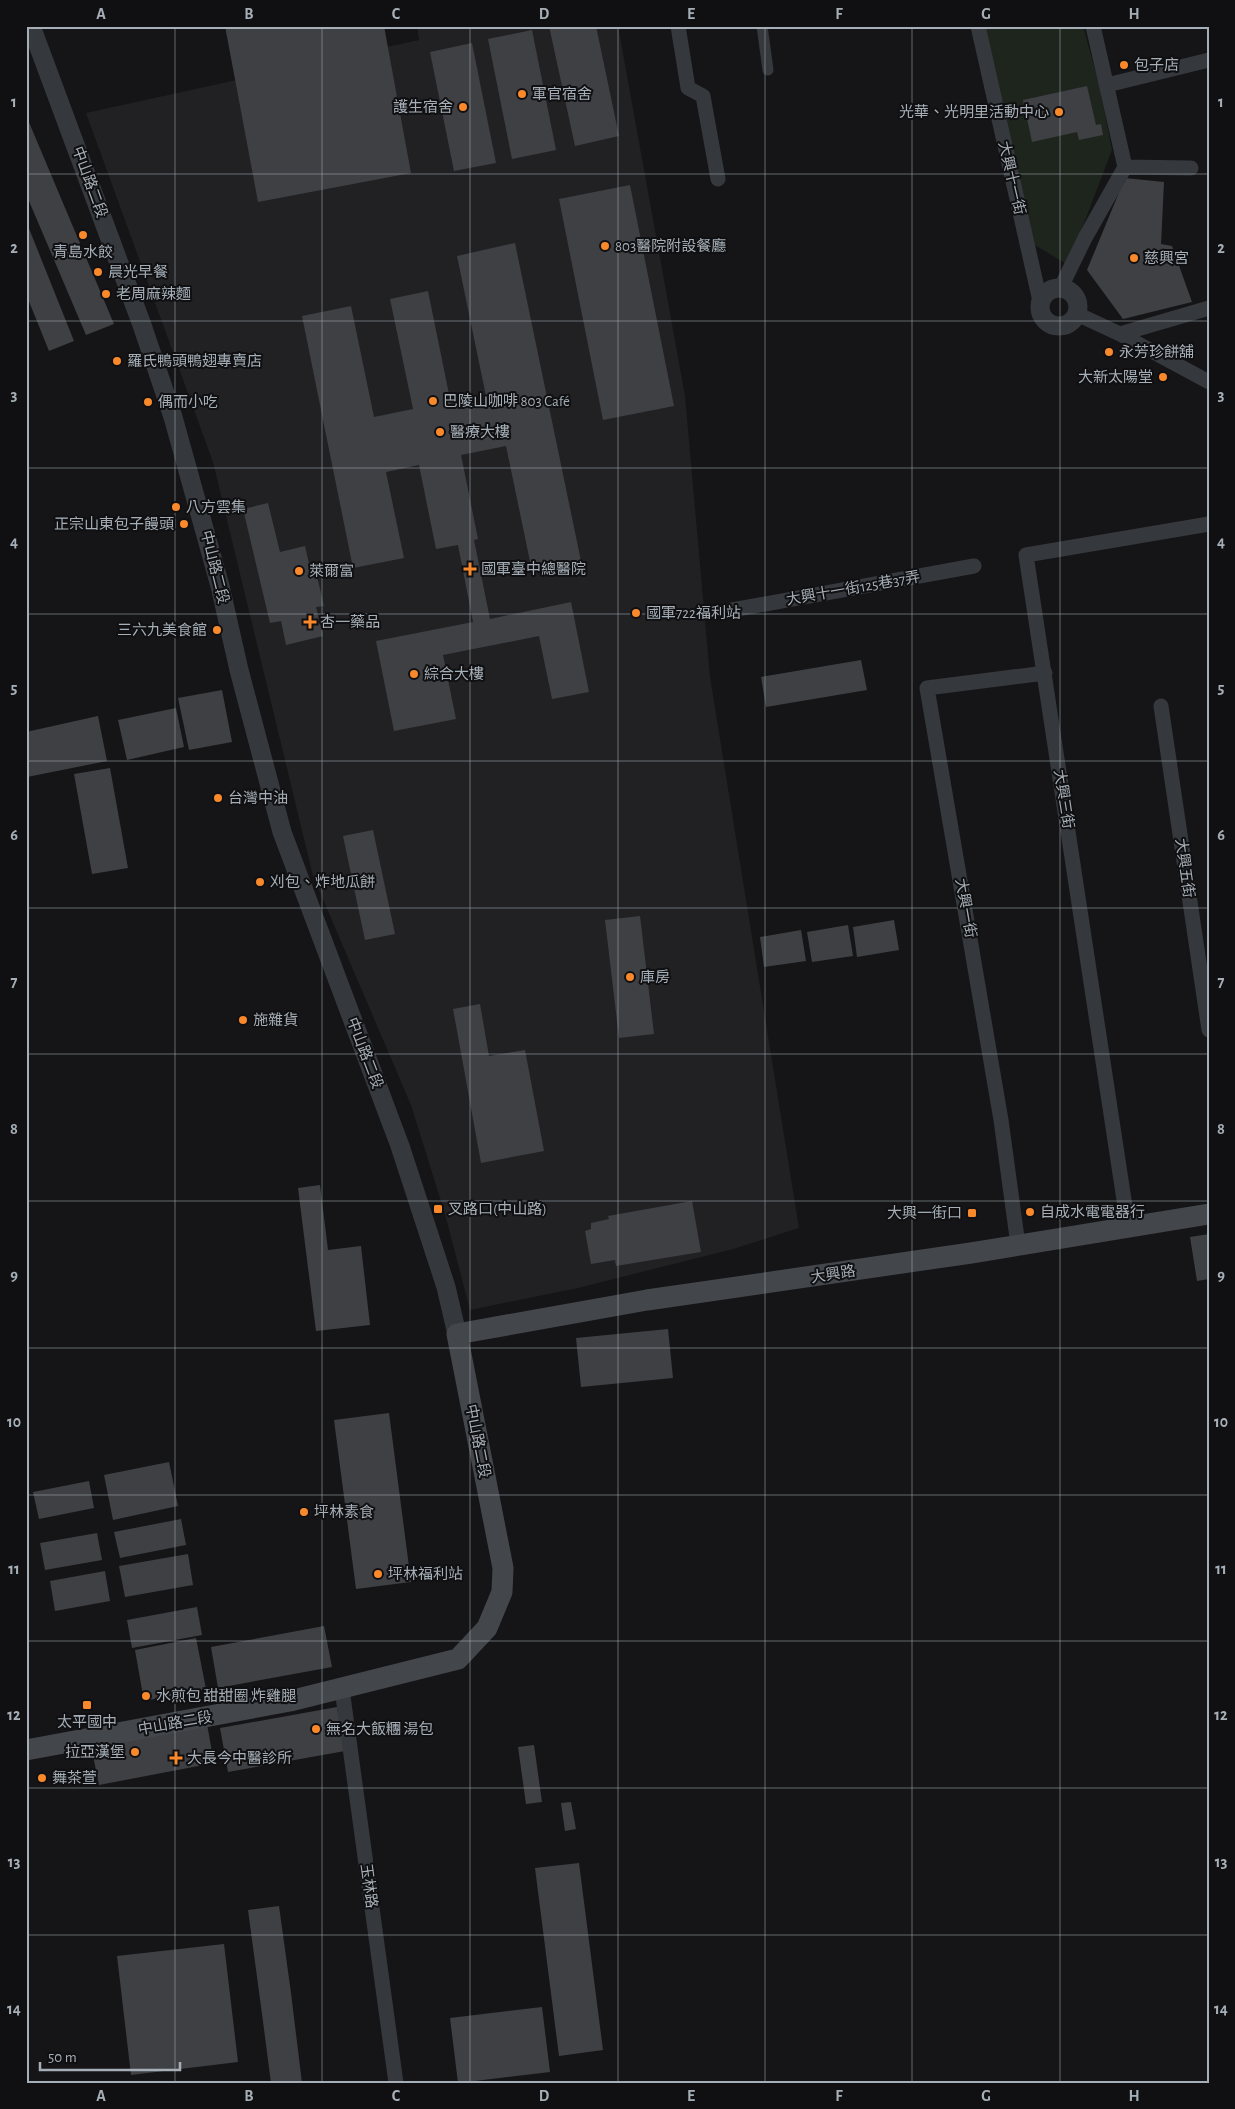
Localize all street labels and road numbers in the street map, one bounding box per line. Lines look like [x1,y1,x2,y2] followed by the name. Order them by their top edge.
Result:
[996,140,1028,216] street label: 大興十一街
[70,144,110,220] street label: 中山路二段
[198,529,232,605] street label: 中山路二段
[785,568,921,608] street label: 大興十一街125巷37弄
[1051,768,1077,830] street label: 大興三街
[1173,837,1197,899] street label: 大興五街
[953,877,979,939] street label: 大興一街
[344,1015,386,1091] street label: 中山路二段
[810,1263,856,1285] street label: 大興路
[463,1403,493,1479] street label: 中山路二段
[137,1709,213,1737] street label: 中山路二段
[358,1863,380,1909] street label: 玉林路

